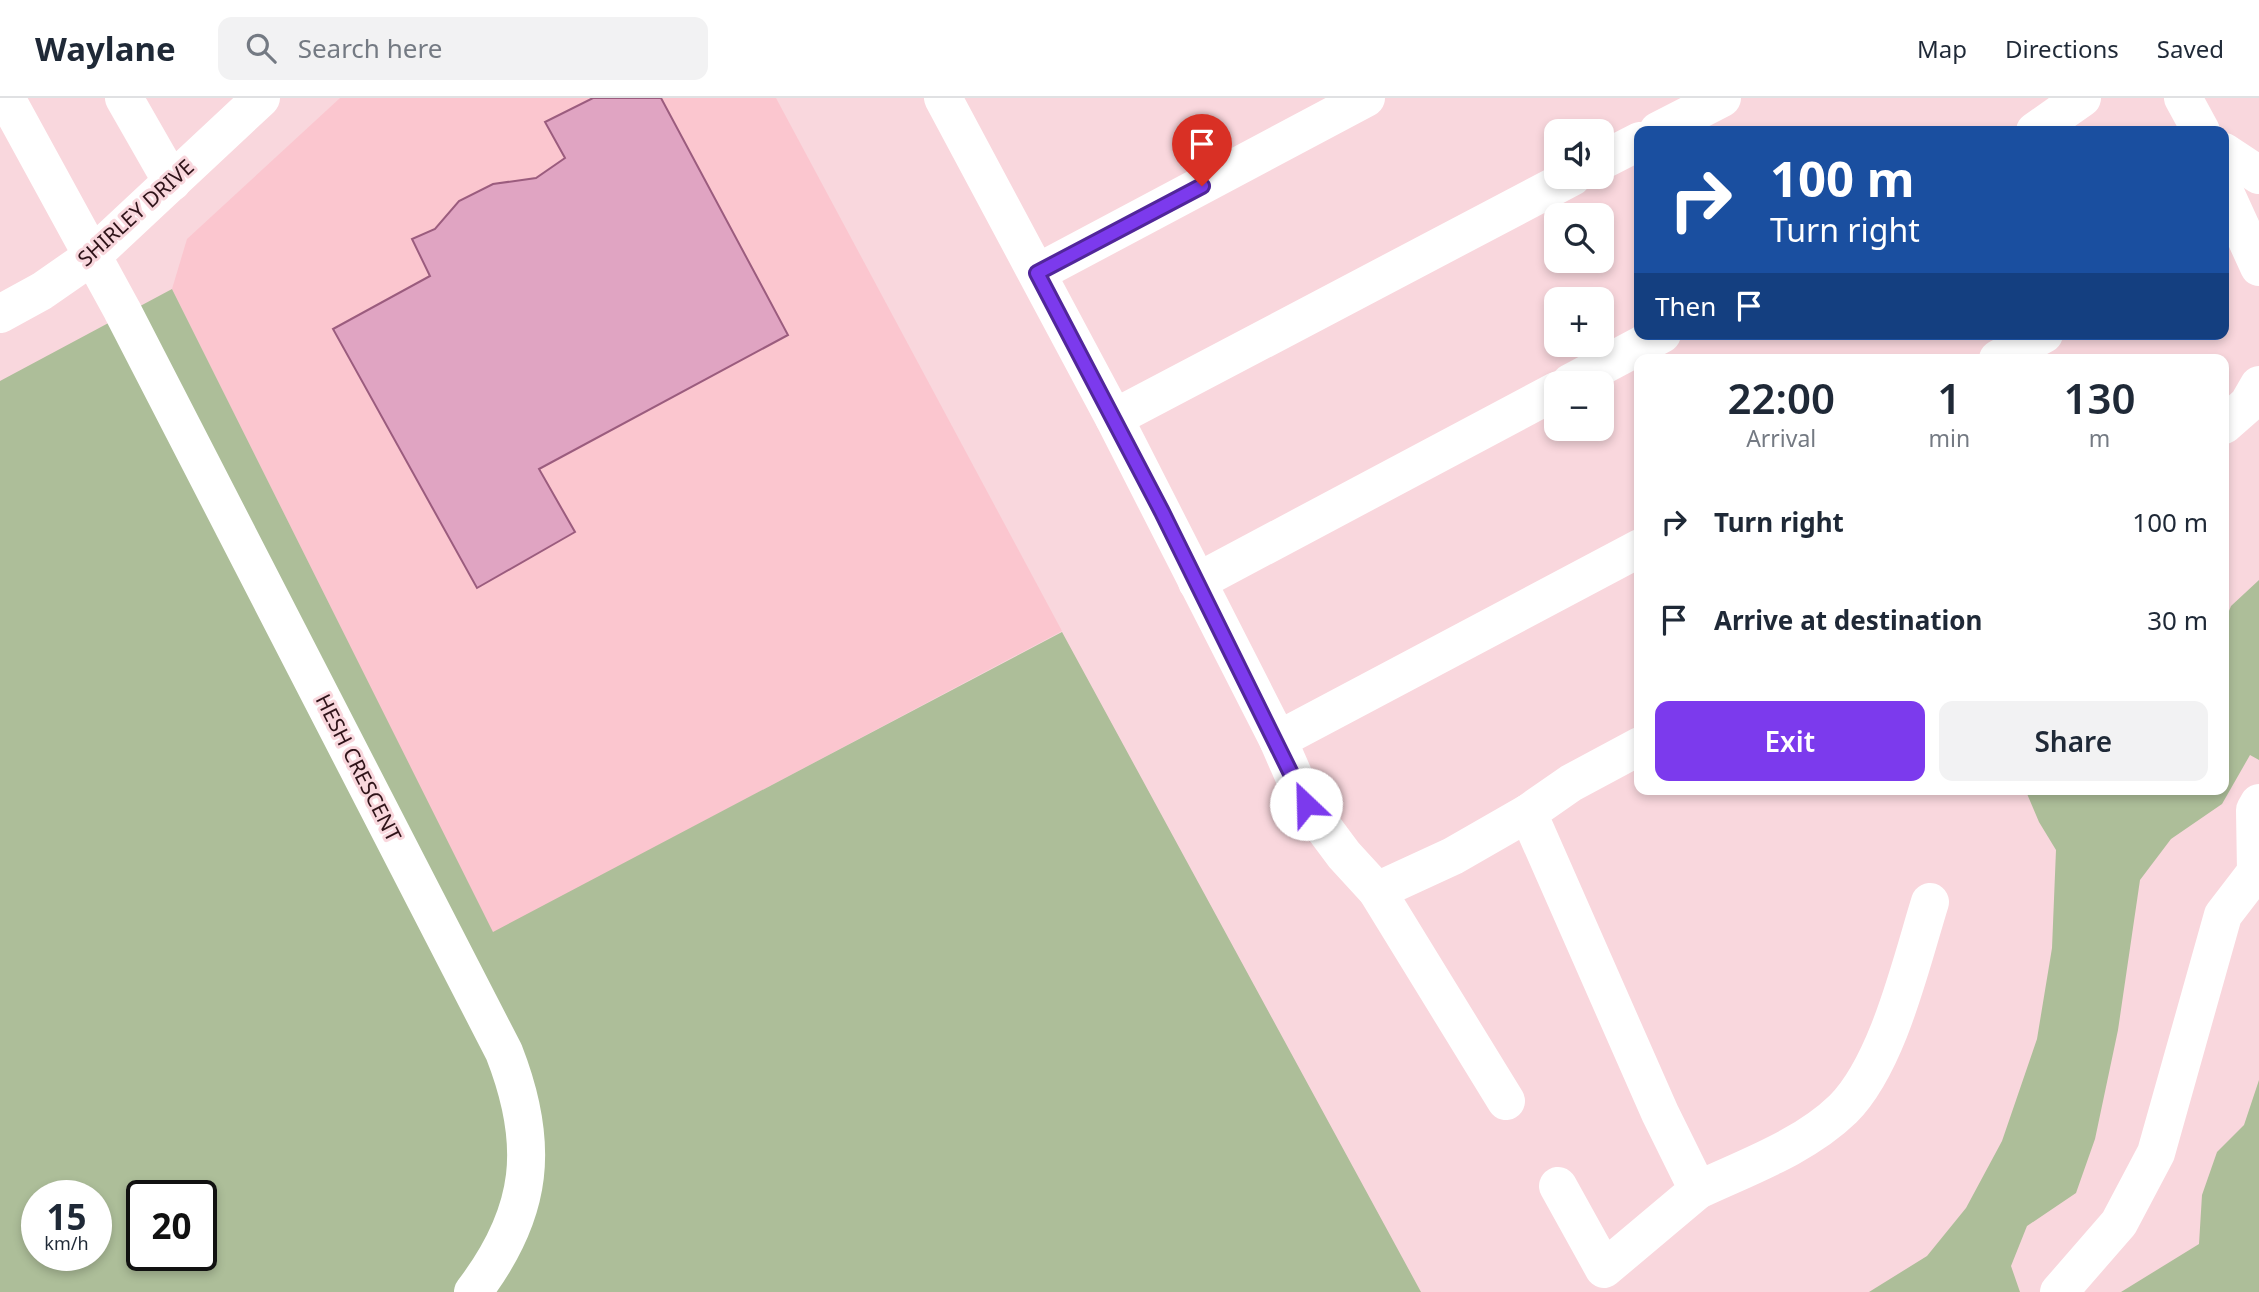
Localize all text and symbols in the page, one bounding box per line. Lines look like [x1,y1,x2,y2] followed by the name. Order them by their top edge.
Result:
[218,17,708,80] search box
[35,26,176,71] text: Waylane
[242,29,280,67] icon: search
[298,30,442,66] text: Search here
[1917,32,1967,65] text: Map
[2005,32,2119,65] text: Directions
[2157,32,2224,65] text: Saved
[1172,114,1232,186] pin
[1544,119,1614,441] map controls
[1544,119,1614,189] button: sound
[1183,125,1221,163] icon: arrive
[1770,145,1915,211] text: 100 m
[71,153,199,272] street label: SHIRLEY DRIVE
[1655,154,1746,245] icon: right
[1544,203,1614,273] button: search
[1770,208,1920,251] text: Turn right
[1544,287,1614,357] button: +
[1730,287,1768,325] icon: arrive
[1655,288,1716,324] text: Then
[1727,369,1835,426] text: 22:00
[1937,369,1961,426] text: 1
[2064,369,2136,426] text: 130
[1544,371,1614,441] button: −
[1746,422,1816,454] text: Arrival
[1928,422,1970,454] text: min
[2089,422,2110,454] text: m
[1655,503,1693,541] icon: right
[1714,504,1844,540] text: Turn right
[2132,504,2208,540] text: 100 m
[1655,601,1693,639] icon: arrive
[1714,602,1983,638] text: Arrive at destination
[2147,602,2208,638] text: 30 m
[310,689,408,846] street label: HESH CRESCENT
[1655,701,1925,781] button: Exit
[1939,701,2208,781] button: Share
[1269,767,1343,841] position arrow
[126,1180,217,1271] speed limit sign: 20
[46,1193,87,1240] text: 15
[44,1231,89,1255] text: km/h

